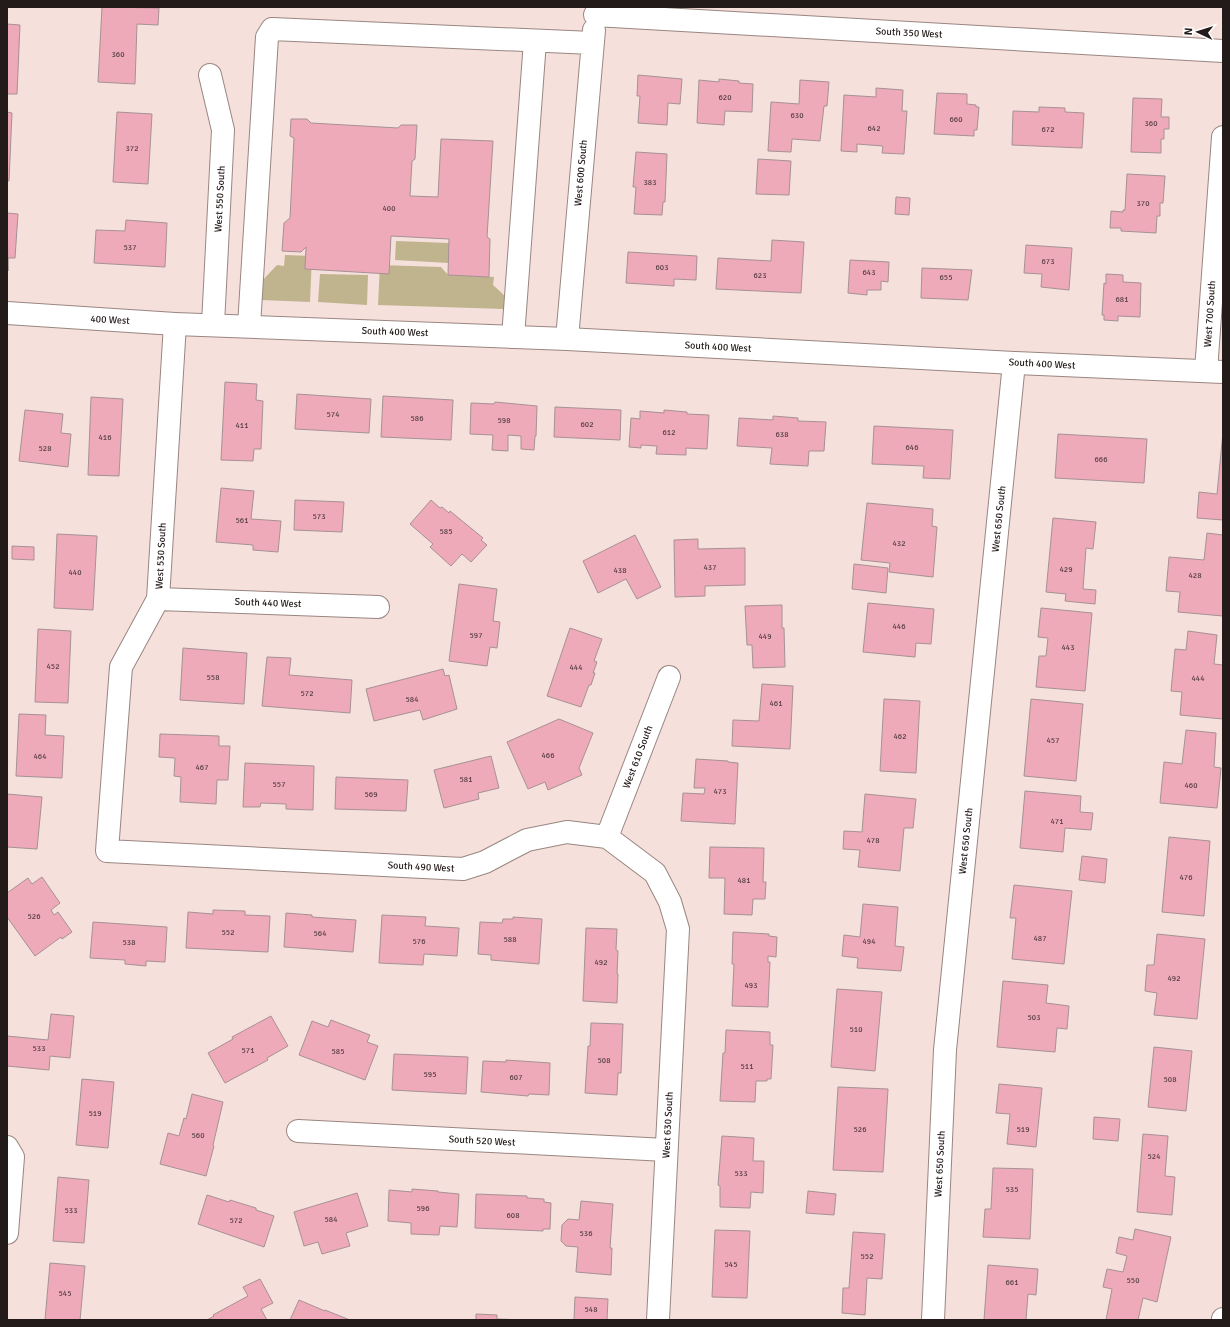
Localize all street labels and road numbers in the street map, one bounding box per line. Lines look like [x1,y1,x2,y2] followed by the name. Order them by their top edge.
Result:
[875,25,943,41] street label: South 350 West
[572,139,590,207] street label: West 600 South
[212,165,228,233] street label: West 550 South
[1202,280,1218,348] street label: West 700 South
[90,313,130,327] street label: 400 West
[361,325,429,339] street label: South 400 West
[684,339,752,355] street label: South 400 West
[1008,356,1076,372] street label: South 400 West
[990,485,1008,553] street label: West 650 South
[153,522,169,590] street label: West 530 South
[234,596,302,610] street label: South 440 West
[620,724,656,790] street label: West 610 South
[957,807,975,875] street label: West 650 South
[387,859,455,875] street label: South 490 West
[660,1091,676,1159] street label: West 630 South
[932,1130,948,1198] street label: West 650 South
[448,1133,516,1149] street label: South 520 West

